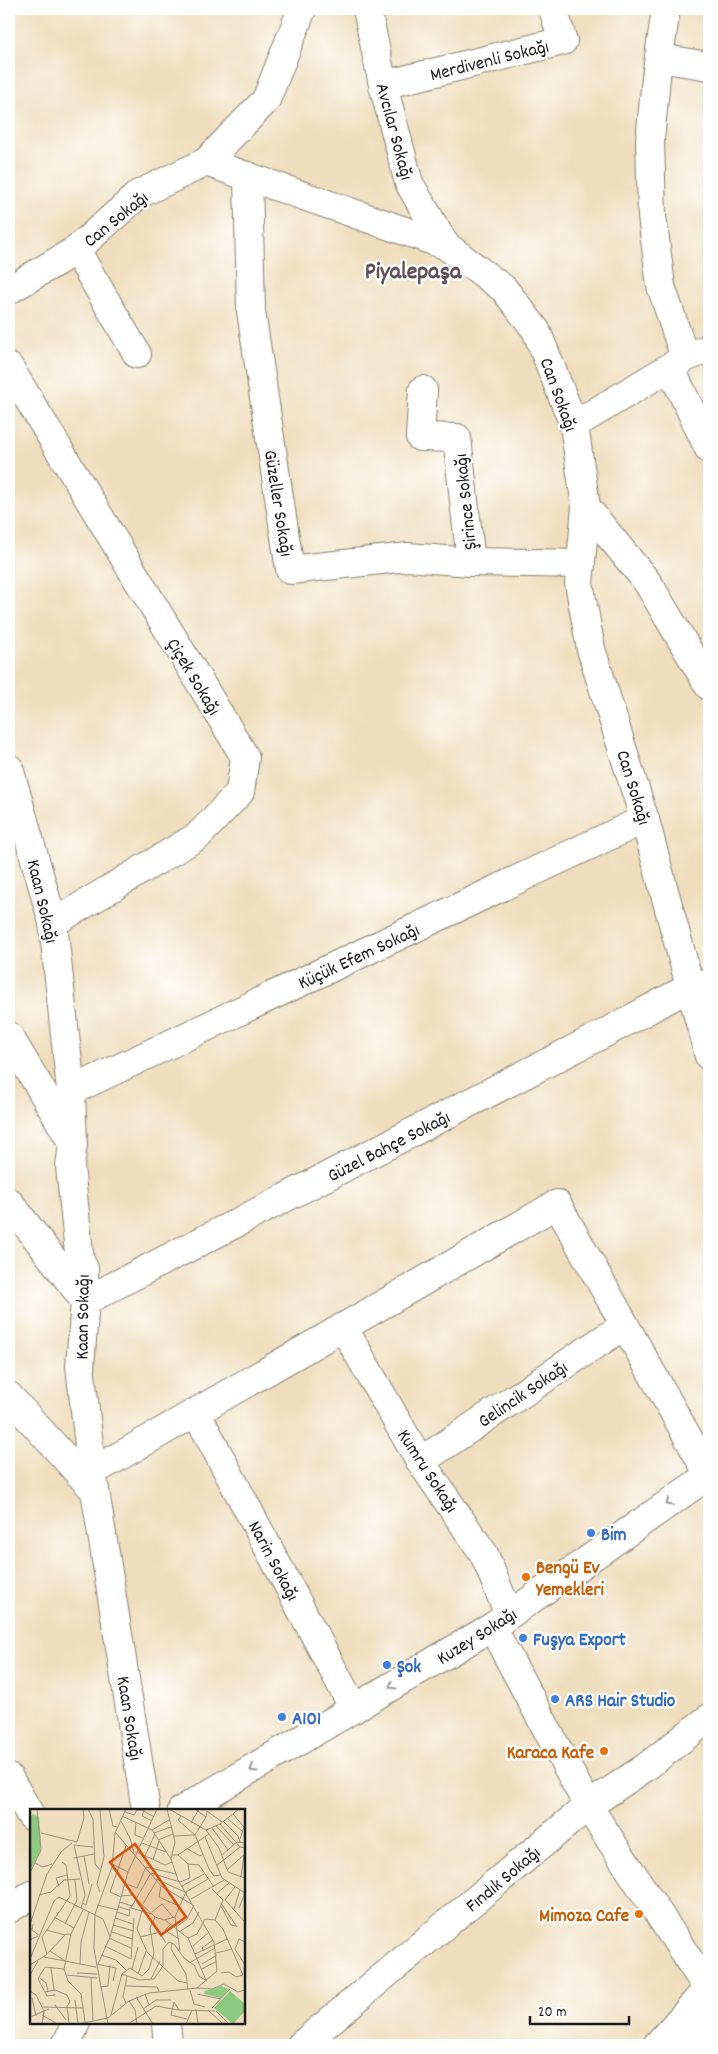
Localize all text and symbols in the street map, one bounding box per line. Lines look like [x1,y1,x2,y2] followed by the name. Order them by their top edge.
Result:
[428,35,552,90] street label: Merdivenli Sokağı
[367,80,419,184] street label: Avcılar Sokağı
[79,186,156,255] street label: Can Sokağı
[365,256,462,290] district label: Piyalepaşa
[531,355,583,436] street label: Can Sokağı
[255,448,298,559] street label: Güzeller Sokağı
[449,452,486,551] street label: Şirince Sokağı
[158,634,226,722] street label: Çiçek Sokağı
[608,747,656,829] street label: Can Sokağı
[18,857,63,946] street label: Kaan Sokağı
[294,918,425,998] street label: Küçük Efem Sokağı
[324,1106,456,1191] street label: Güzel Bahçe Sokağı
[70,1274,99,1360] street label: Kaan Sokağı
[474,1356,574,1436] street label: Gelincik Sokağı
[389,1425,463,1519] street label: Kumru Sokağı
[666,1497,675,1506] one-way arrow
[239,1517,304,1607] street label: Narin Sokağı
[601,1523,627,1550] place label: Bim
[585,1527,597,1539] marker: Bim
[535,1556,604,1605] place label: Bengü Ev Yemekleri
[520,1571,532,1583] marker: Bengü Ev Yemekleri
[433,1603,523,1673] street label: Kuzey Sokağı
[533,1628,626,1655] place label: Fuşya Export
[517,1632,529,1644] marker: Fuşya Export
[397,1655,421,1682] place label: Şok
[381,1659,393,1671] marker: Şok
[108,1674,148,1763] street label: Kaan Sokağı
[389,1679,398,1689] one-way arrow
[565,1689,676,1716] place label: ARS Hair Studio
[549,1693,561,1705] marker: ARS Hair Studio
[292,1707,321,1734] place label: A101
[276,1711,288,1723] marker: A101
[507,1741,594,1768] place label: Karaca Kafe
[598,1745,610,1757] marker: Karaca Kafe
[249,1762,258,1772] one-way arrow
[30,1809,245,2024] inset map
[461,1841,548,1920] street label: Fındık Sokağı
[539,1904,629,1931] place label: Mimoza Cafe
[633,1908,645,1920] marker: Mimoza Cafe
[530,1994,629,2026] scale bar
[538,2002,566,2024] text: 20 m

